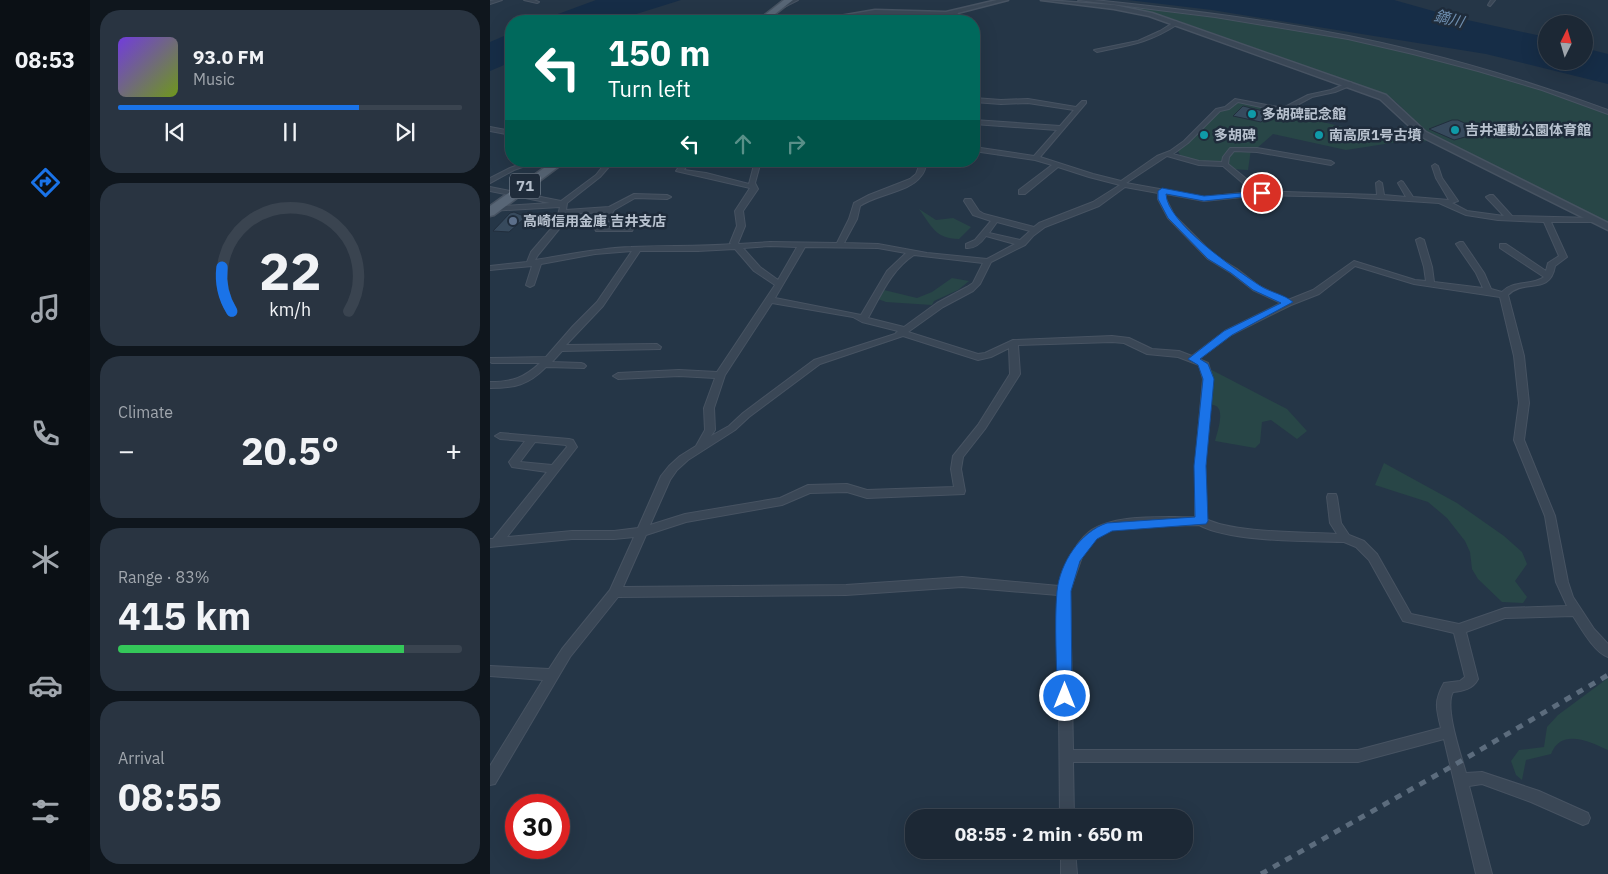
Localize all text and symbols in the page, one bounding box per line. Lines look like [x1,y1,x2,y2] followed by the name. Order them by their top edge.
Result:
[1432,6,1468,32] water label: 鏑川
[1538,15,1592,70] north arrow
[1538,15,1593,70] map controls
[608,30,711,76] text: 150 m
[525,35,590,100] icon: left
[15,45,75,74] text: 08:53
[193,45,264,69] text: 93.0 FM
[193,69,235,89] text: Music
[608,74,691,103] text: Turn left
[1262,105,1346,123] place label: 多胡碑記念館
[1246,108,1258,120] marker: 多胡碑記念館
[161,118,189,146] icon: previous
[276,118,304,146] icon: pause
[391,118,419,146] icon: next
[1465,121,1591,139] place label: 吉井運動公園体育館
[1449,124,1461,136] marker: 吉井運動公園体育館
[1214,126,1256,144] place label: 多胡碑
[1329,126,1421,144] place label: 南高原1号古墳
[1198,129,1210,141] marker: 多胡碑
[1313,129,1325,141] marker: 南高原1号古墳
[676,130,704,158] icon: left
[729,130,757,158] icon: ahead
[782,130,810,158] icon: right
[28,165,63,200] icon: directions
[1241,172,1283,214] pin
[510,174,540,198] road number: 71
[1248,179,1276,207] icon: arrive
[523,212,666,230] place label: 高崎信用金庫 吉井支店
[507,215,519,227] marker: 高崎信用金庫 吉井支店
[259,237,321,304] text: 22
[28,291,63,326] icon: music
[269,298,311,321] text: km/h
[118,402,173,422] text: Climate
[28,416,63,451] icon: phone
[241,426,339,475] text: 20.5°
[118,432,135,469] text: −
[445,432,462,469] text: +
[28,542,63,577] icon: climate
[118,567,210,587] text: Range · 83%
[118,591,251,640] text: 415 km
[28,668,63,703] icon: car
[1038,669,1090,721] position arrow
[118,748,165,768] text: Arrival
[118,772,222,821] text: 08:55
[28,794,63,829] icon: filters
[505,794,570,859] speed limit sign: 30
[955,822,1143,846] text: 08:55 · 2 min · 650 m

